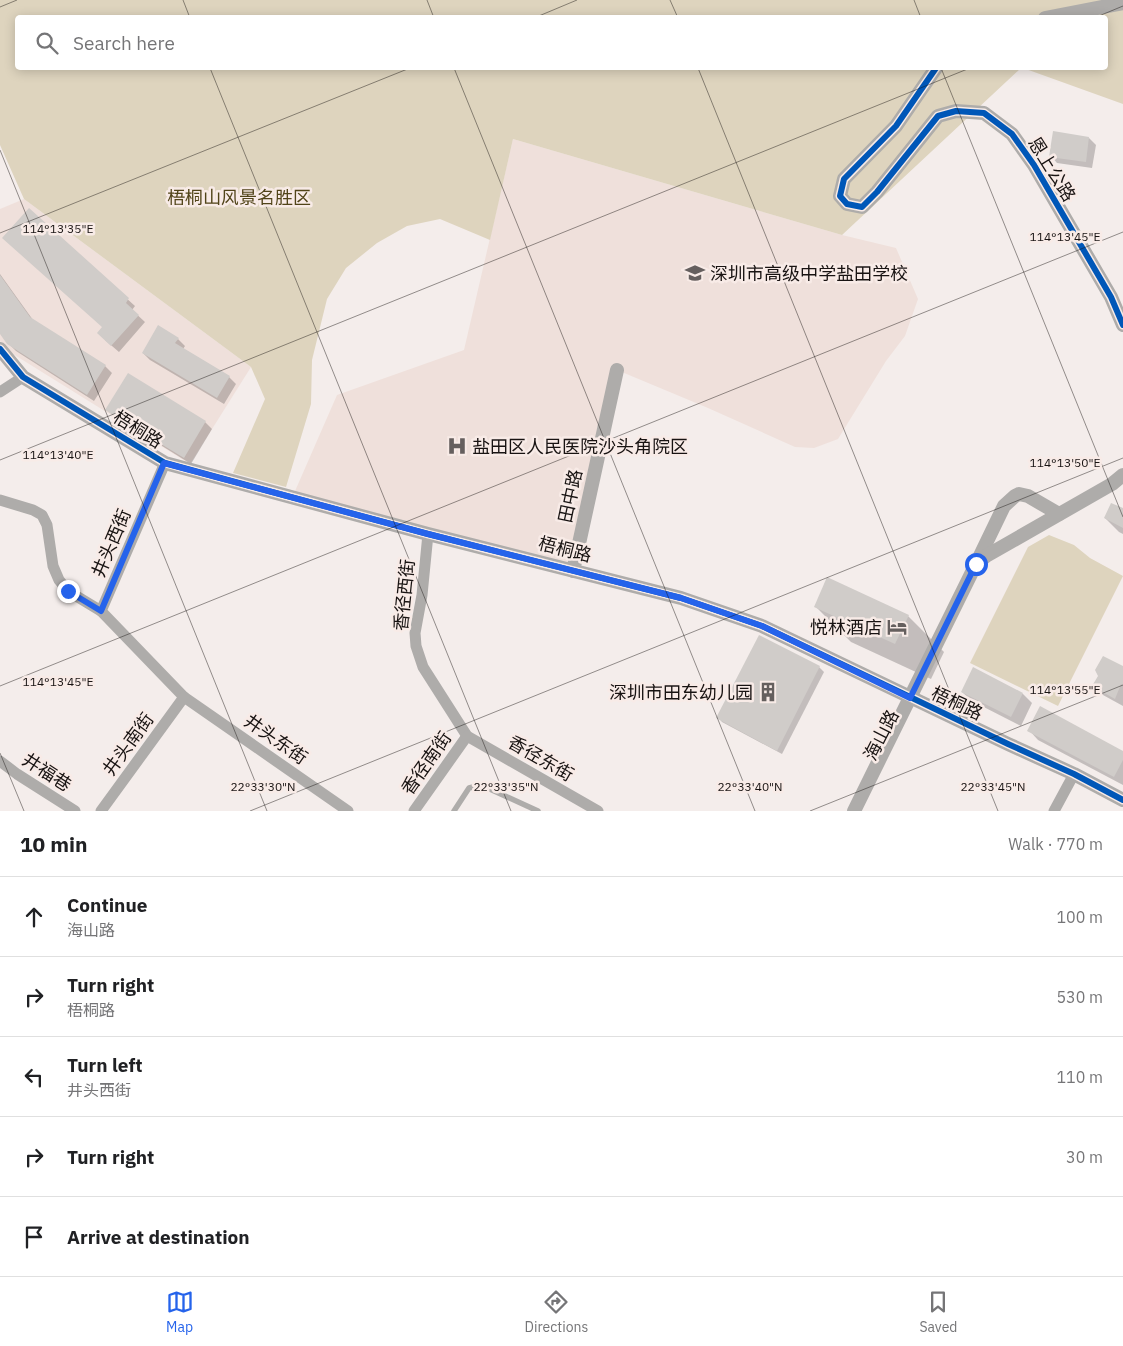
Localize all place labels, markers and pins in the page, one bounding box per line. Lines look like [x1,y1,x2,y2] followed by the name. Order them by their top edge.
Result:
[684,262,706,284] school or university icon: 深圳市高级中学盐田学校
[710,262,908,285] place label: 深圳市高级中学盐田学校
[446,435,468,457] hospital icon: 盐田区人民医院沙头角院区
[472,435,688,458] place label: 盐田区人民医院沙头角院区
[810,616,882,639] place label: 悦林酒店
[886,616,908,638] hotel icon: 悦林酒店
[609,681,753,704] place label: 深圳市田东幼儿园
[757,681,779,703] building icon: 深圳市田东幼儿园

